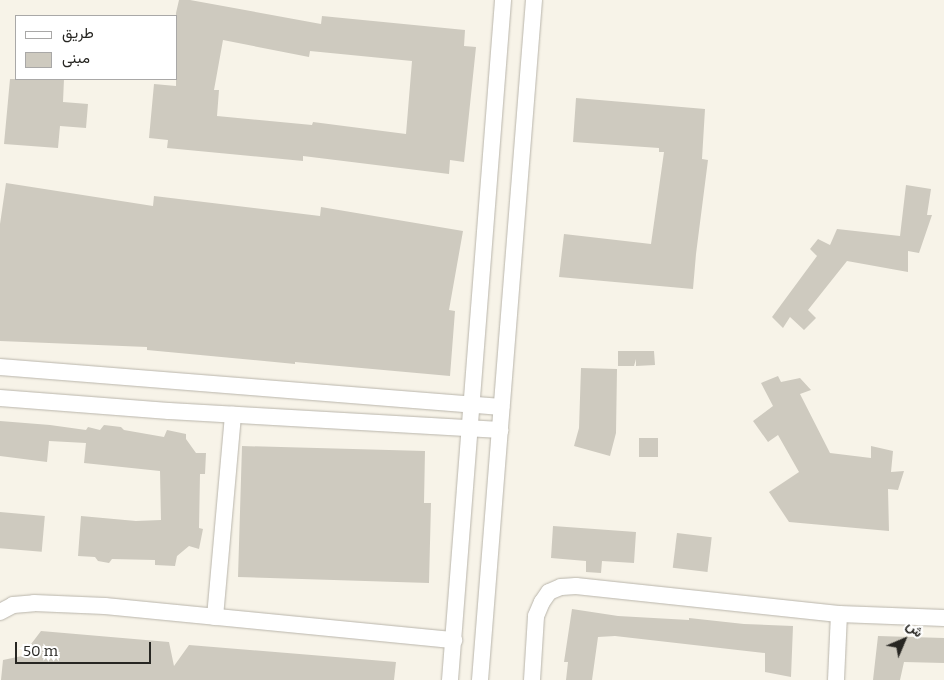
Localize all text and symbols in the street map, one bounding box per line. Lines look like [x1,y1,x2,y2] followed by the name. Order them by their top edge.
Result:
[15,15,178,80] legend
[62,24,94,42] text: طريق
[62,49,90,67] text: مبنى
[879,615,929,665] north arrow
[903,617,927,641] text: ش
[18,632,154,664] scale bar
[23,642,58,660] text: 50 m

